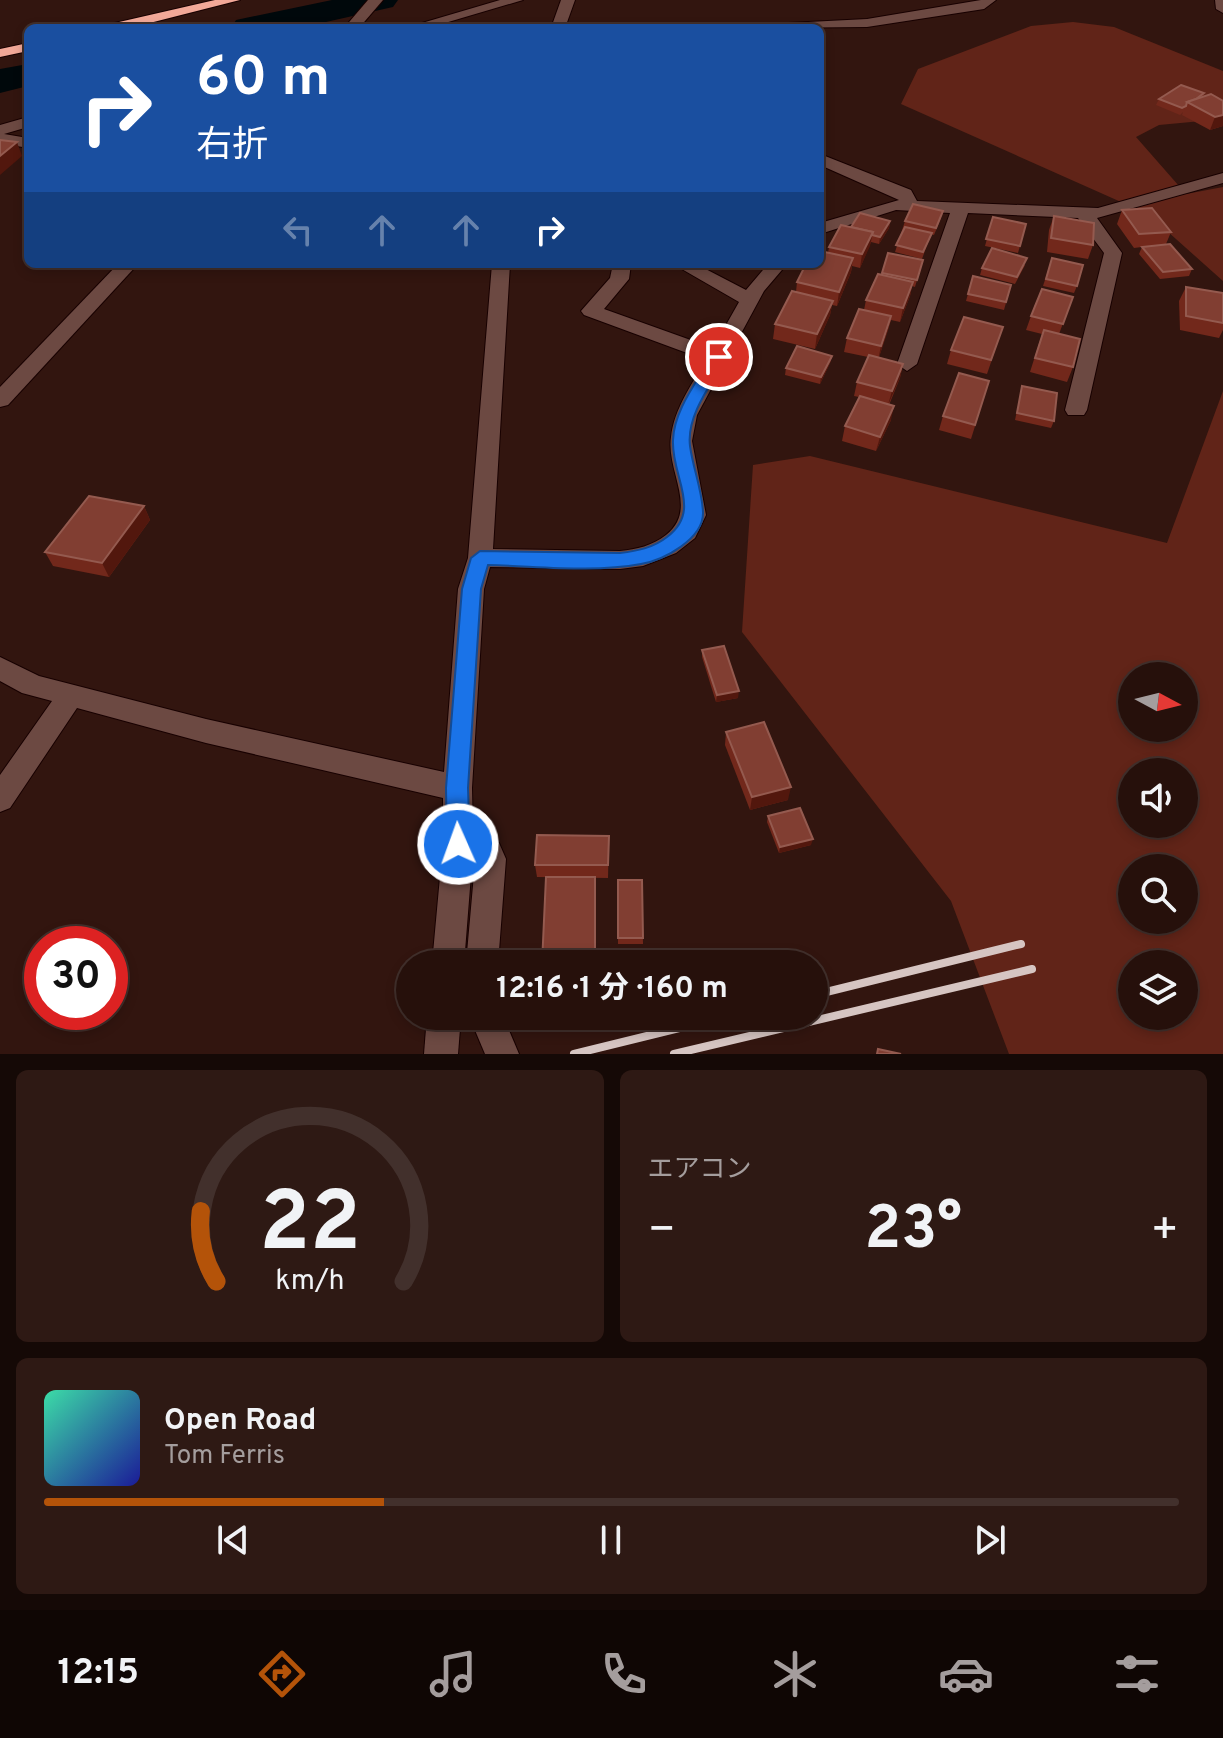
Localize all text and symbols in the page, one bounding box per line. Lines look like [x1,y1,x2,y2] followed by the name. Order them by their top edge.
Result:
[196,45,330,115] text: 60 m
[64,56,168,160] icon: right
[196,124,268,170] text: 右折
[276,208,320,252] icon: left
[360,208,404,252] icon: ahead
[444,208,488,252] icon: ahead
[528,208,572,252] icon: right
[685,323,753,391] pin
[697,335,741,379] icon: arrive
[1118,662,1198,742] north arrow
[1118,662,1198,1030] map controls
[1118,758,1198,838] button: sound
[416,802,500,886] position arrow
[1118,854,1198,934] button: search
[24,926,128,1030] speed limit sign: 30
[1118,950,1198,1030] button: layers
[496,971,728,1008] text: 12:16 · 1 分 · 160 m
[648,1154,752,1187] text: エアコン
[259,1175,361,1280] text: 22
[864,1194,962,1270] text: 23°
[648,1204,676,1260] text: −
[1151,1204,1179,1260] text: +
[275,1264,344,1300] text: km/h
[164,1403,316,1440] text: Open Road
[164,1440,285,1473] text: Tom Ferris
[211,1518,255,1562] icon: previous
[589,1518,633,1562] icon: pause
[968,1518,1012,1562] icon: next
[254,1646,310,1702] icon: directions
[425,1646,481,1702] icon: music
[596,1646,652,1702] icon: phone
[767,1646,823,1702] icon: climate
[938,1646,994,1702] icon: car
[1109,1646,1165,1702] icon: filters
[58,1651,139,1697] text: 12:15

